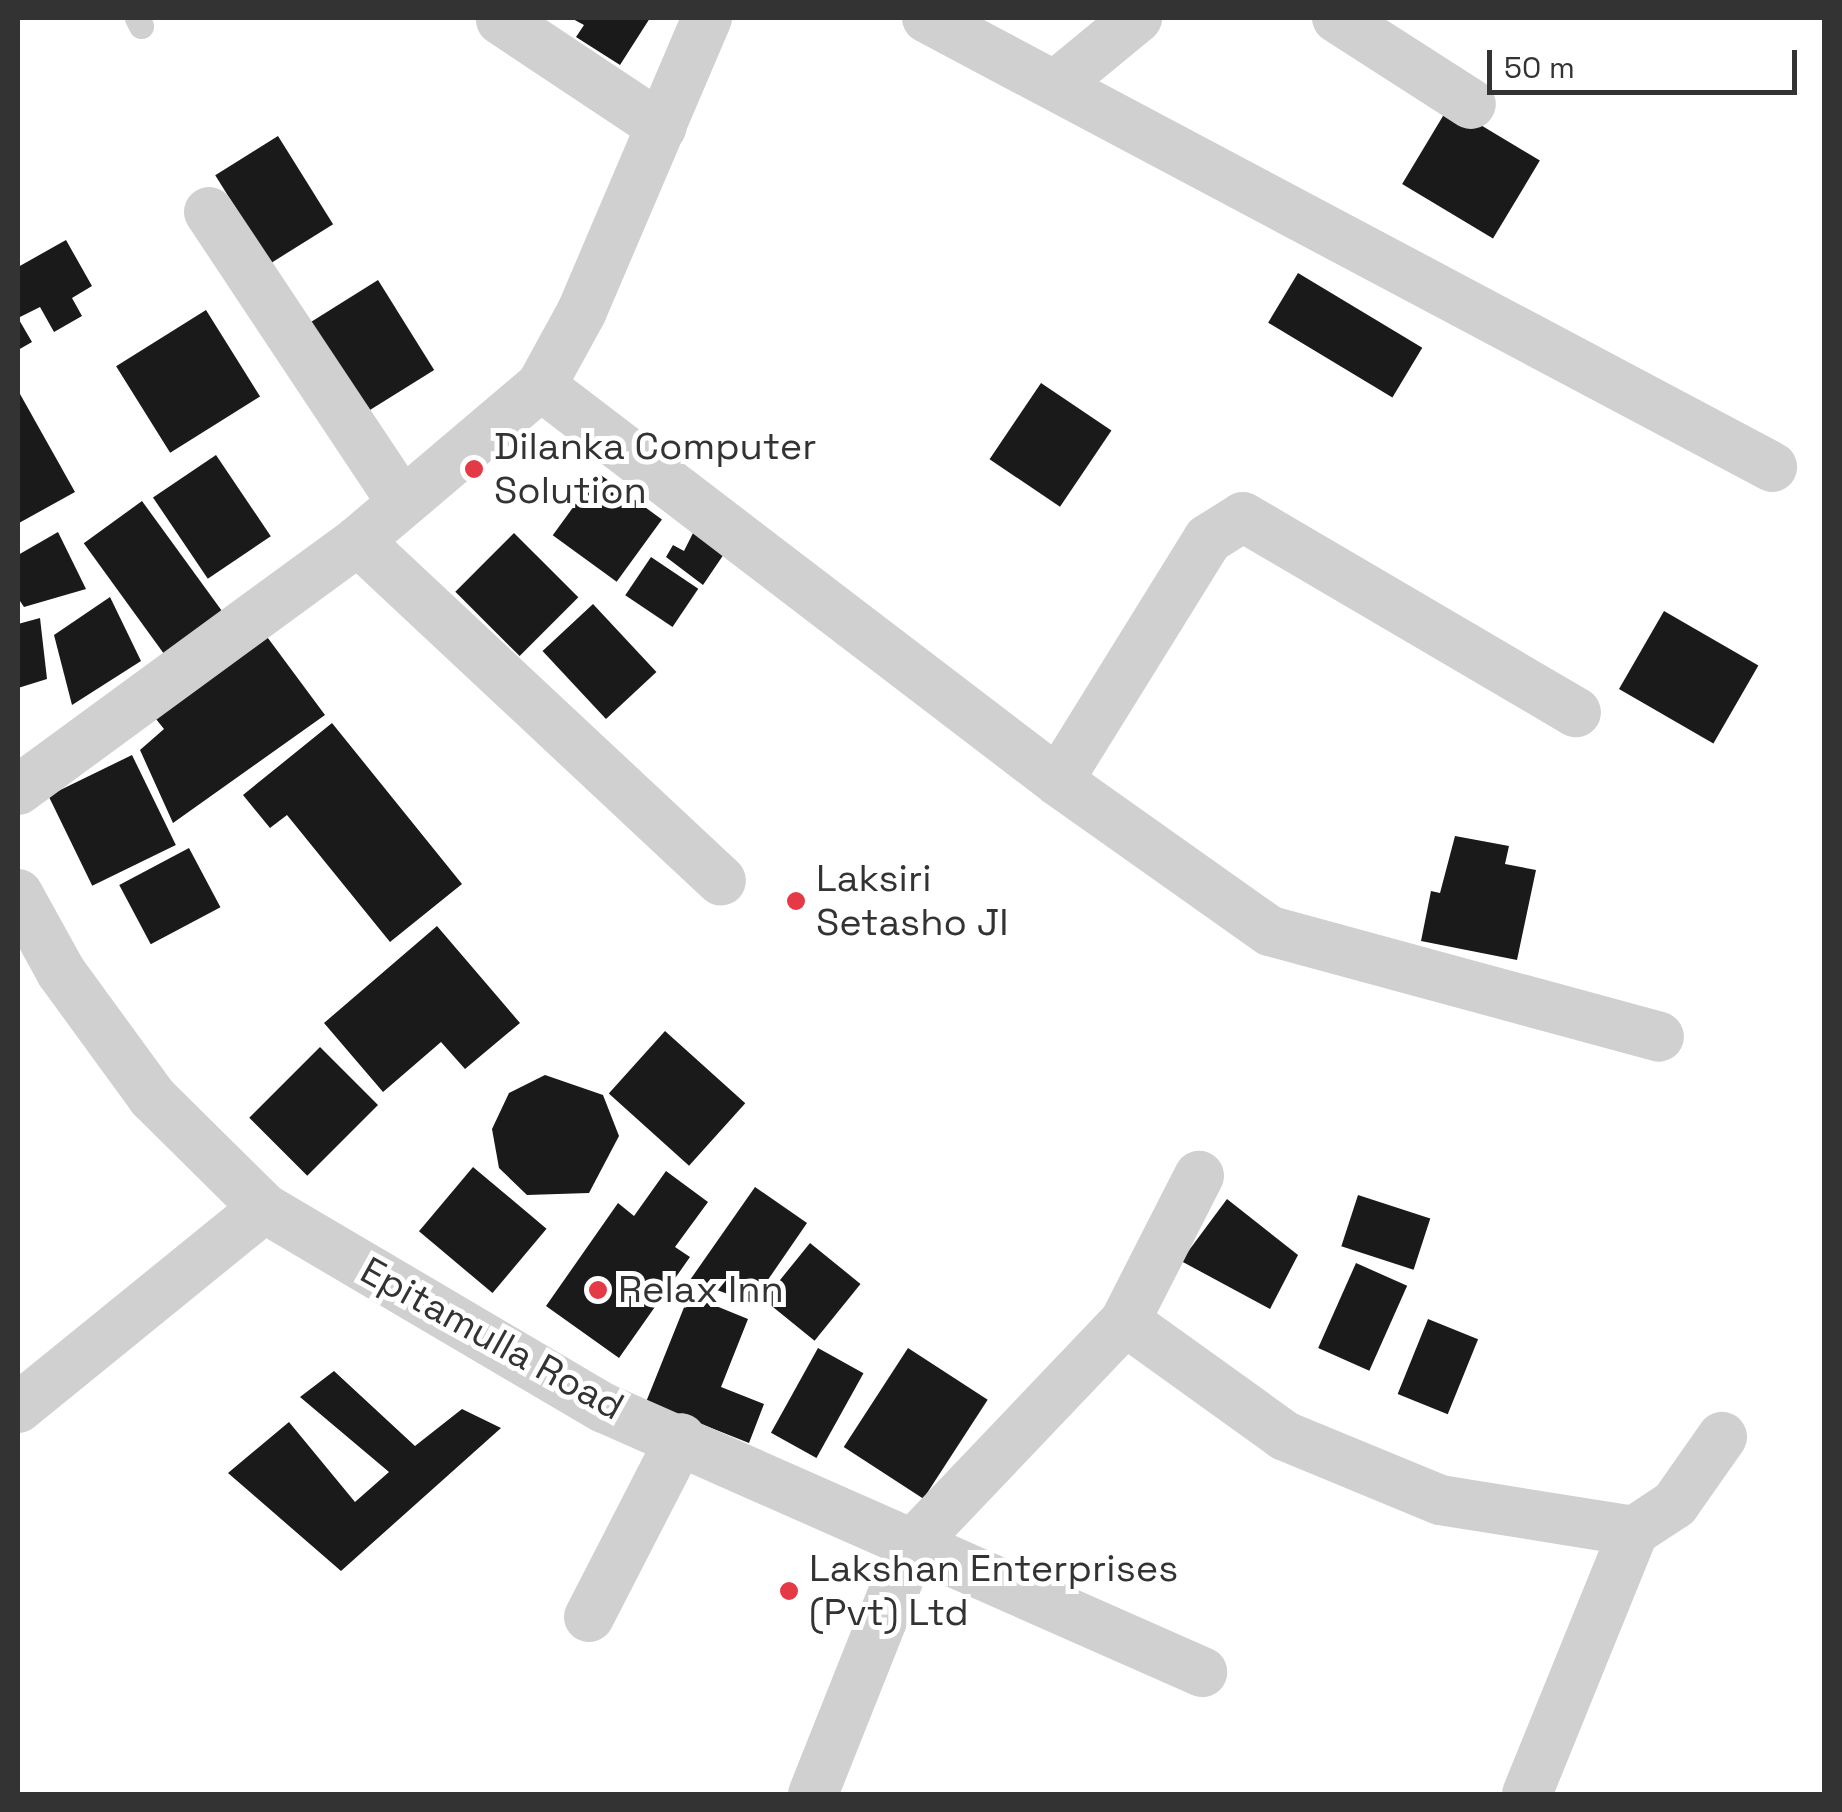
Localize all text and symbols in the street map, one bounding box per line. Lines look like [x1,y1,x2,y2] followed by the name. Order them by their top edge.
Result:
[1492,30,1802,92] scale bar
[1504,48,1575,87] text: 50 m
[494,424,816,514] place label: Dilanka Computer Solution
[463,458,485,480] marker: Dilanka Computer Solution
[816,856,1009,946] place label: Laksiri Setasho JI
[785,890,807,912] marker: Laksiri Setasho JI
[353,1248,631,1430] street label: Epitamulla Road
[618,1267,784,1313] place label: Relax Inn
[587,1279,609,1301] marker: Relax Inn
[809,1546,1178,1636] place label: Lakshan Enterprises (Pvt) Ltd
[778,1580,800,1602] marker: Lakshan Enterprises (Pvt) Ltd

